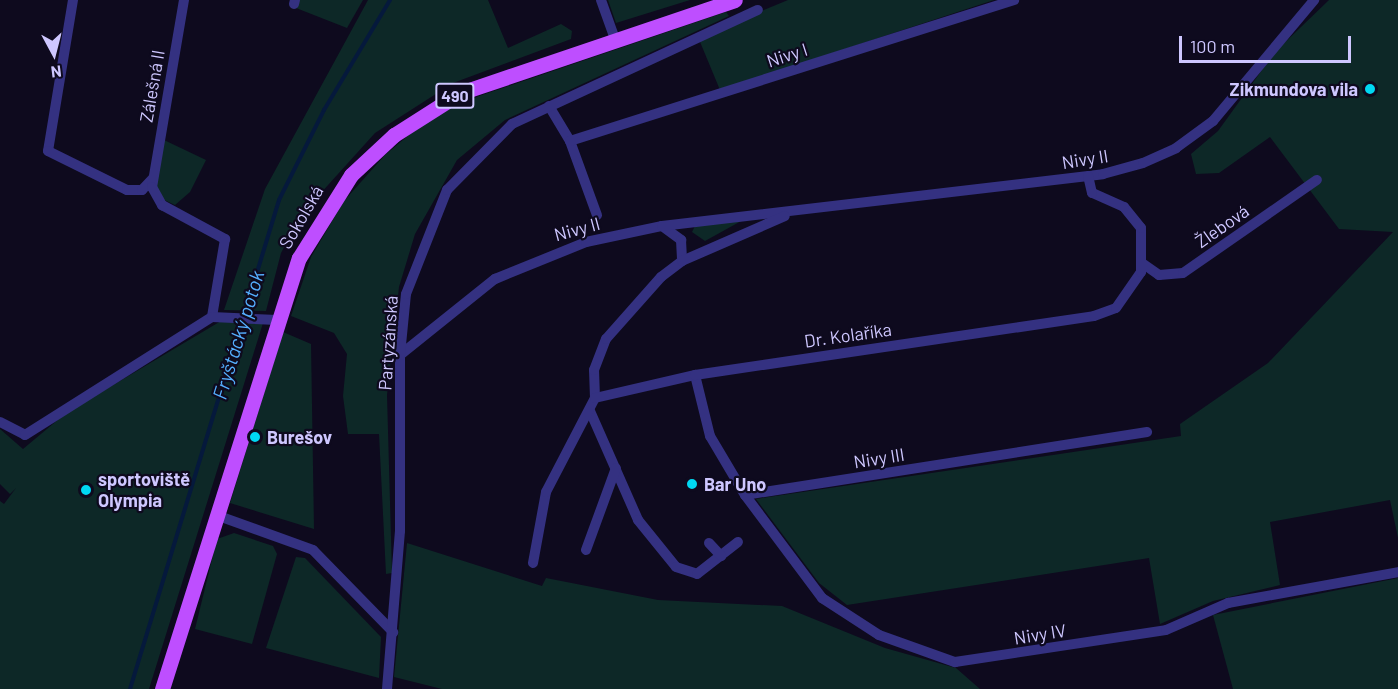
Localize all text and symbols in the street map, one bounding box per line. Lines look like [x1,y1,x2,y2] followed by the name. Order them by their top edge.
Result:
[24,24,84,84] north arrow
[1182,24,1354,62] scale bar
[1190,35,1235,57] text: 100 m
[764,38,810,72] street label: Nivy I
[135,48,169,124] street label: Zálešná II
[50,62,63,82] text: N
[1230,78,1358,100] place label: Zikmundova vila
[1363,82,1377,96] marker: Zikmundova vila
[434,83,476,109] road number: 490
[1060,145,1110,173] street label: Nivy II
[274,181,328,253] street label: Sokolská
[1191,200,1253,252] street label: Žlebová
[552,213,602,245] street label: Nivy II
[207,268,269,402] water label: Fryštácký potok
[374,295,402,391] street label: Partyzánská
[803,318,893,352] street label: Dr. Kolaříka
[267,426,332,448] place label: Burešov
[248,430,262,444] marker: Burešov
[852,443,906,473] street label: Nivy III
[98,469,190,512] place label: sportoviště Olympia
[704,473,766,495] place label: Bar Uno
[685,477,699,491] marker: Bar Uno
[79,483,93,497] marker: sportoviště Olympia
[1012,619,1068,649] street label: Nivy IV

